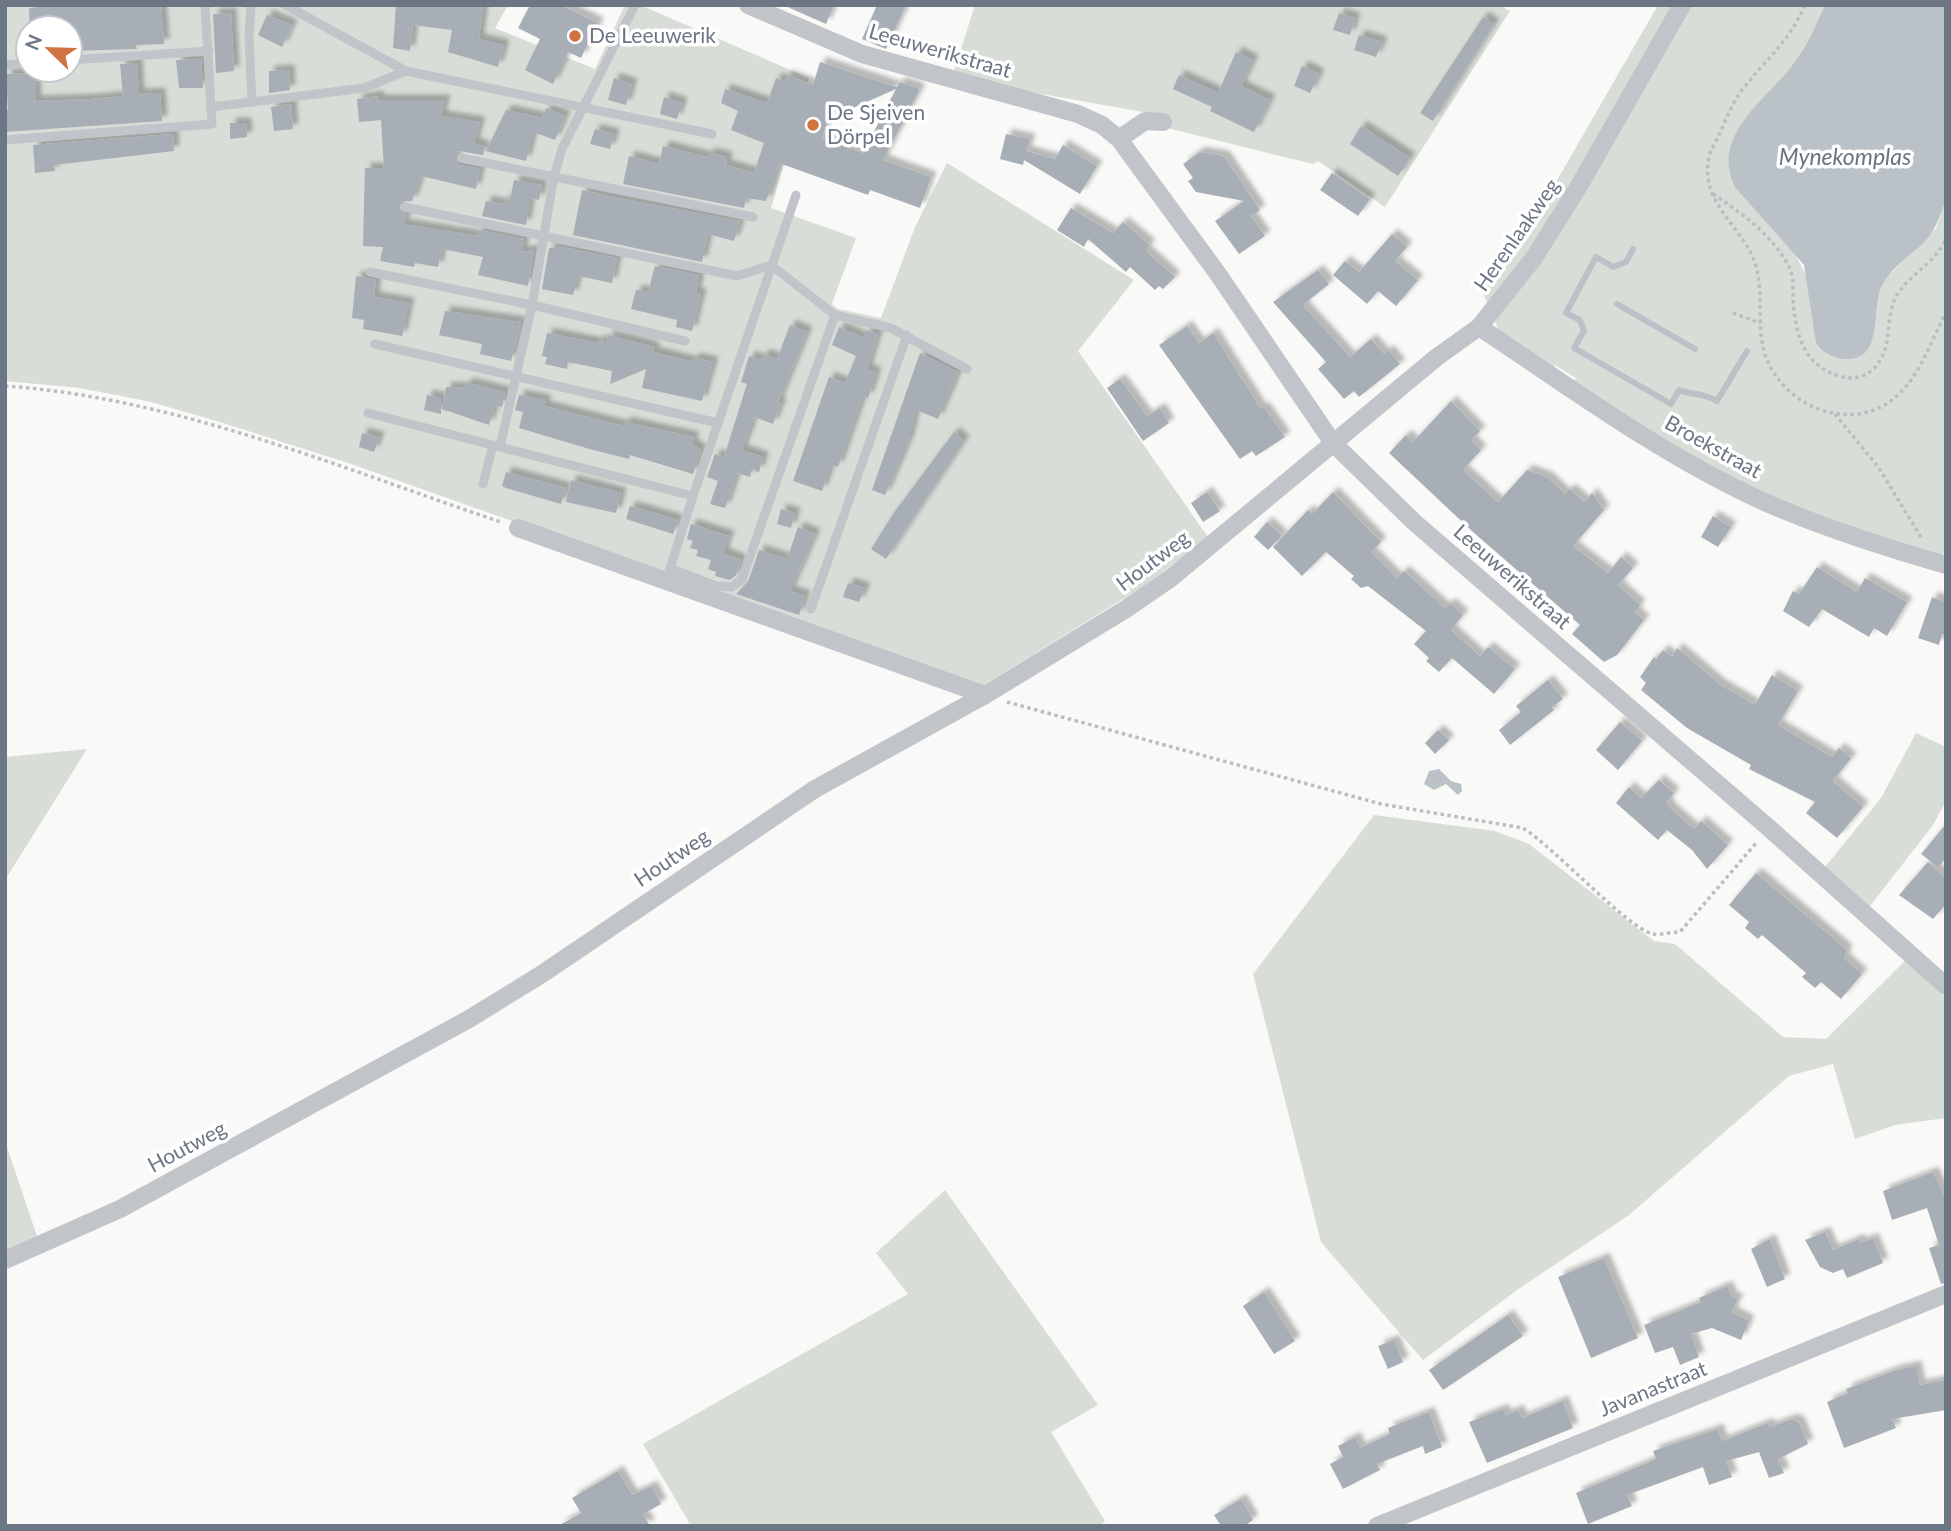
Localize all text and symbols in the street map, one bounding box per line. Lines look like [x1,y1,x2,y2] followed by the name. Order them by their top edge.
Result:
[14,14,84,84] north arrow
[866,17,1015,82] street label: Leeuwerikstraat
[589,22,716,47] place label: De Leeuwerik
[567,28,583,44] marker: De Leeuwerik
[19,31,46,53] text: N
[827,99,925,148] place label: De Sjeiven Dörpel
[805,117,821,133] marker: De Sjeiven Dörpel
[1779,142,1911,170] water label: Mynekomplas
[1468,173,1564,295] street label: Herenlaakweg
[1661,409,1767,483] street label: Broekstraat
[1449,518,1577,634] street label: Leeuwerikstraat
[1111,524,1194,595] street label: Houtweg
[629,823,714,891] street label: Houtweg
[143,1115,230,1177] street label: Houtweg
[1595,1354,1711,1421] street label: Javanastraat

